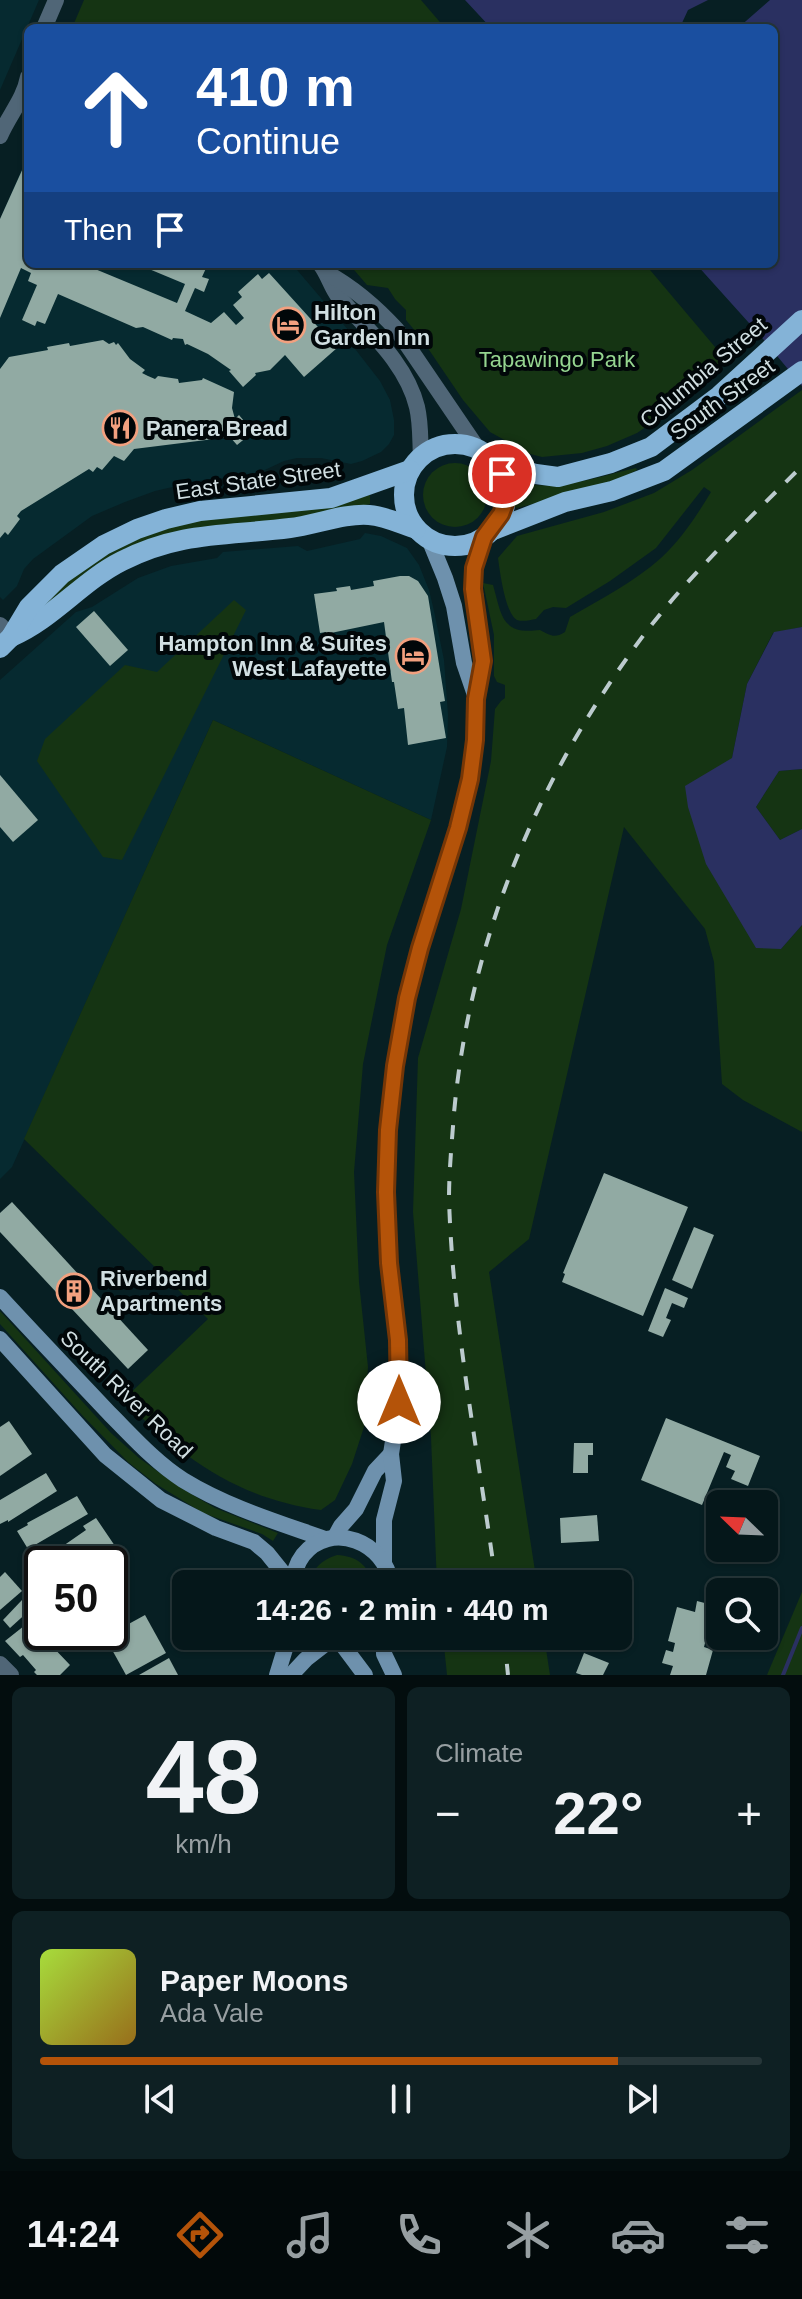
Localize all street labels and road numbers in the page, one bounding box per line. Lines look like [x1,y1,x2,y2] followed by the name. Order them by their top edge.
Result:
[635,312,772,433] street label: Columbia Street
[665,353,779,445] street label: South Street
[174,457,342,504] street label: East State Street
[56,1325,198,1464] street label: South River Road

